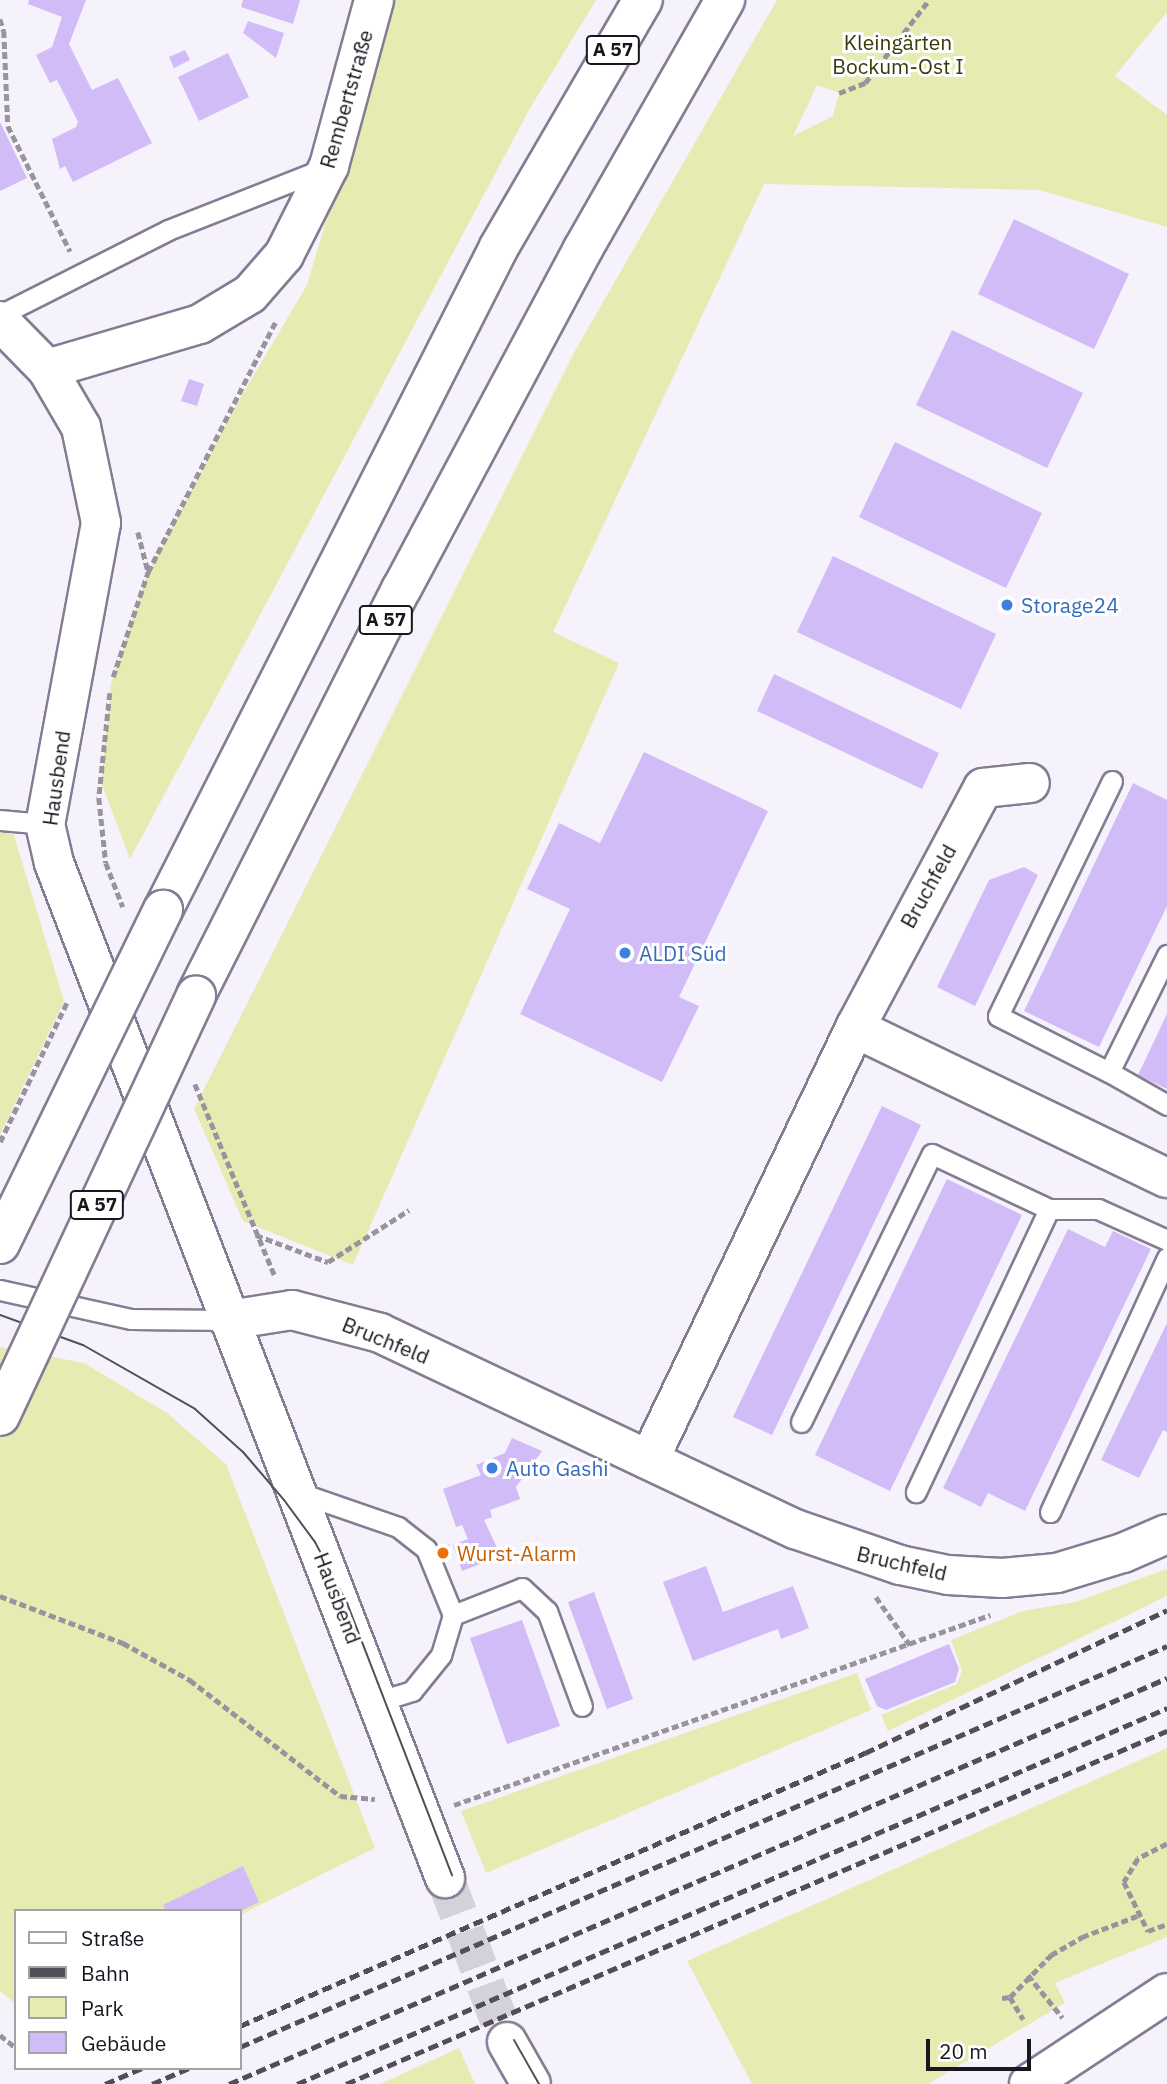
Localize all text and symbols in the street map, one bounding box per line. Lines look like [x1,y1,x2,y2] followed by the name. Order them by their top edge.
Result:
[314,27,378,171] street label: Rembertstraße
[832,29,964,79] park label: Kleingärten Bockum-Ost I
[585,34,641,66] road number: A 57
[1021,592,1119,618] place label: Storage24
[999,597,1015,613] marker: Storage24
[358,604,414,636] road number: A 57
[37,729,75,827] street label: Hausbend
[895,840,961,932] street label: Bruchfeld
[639,940,727,966] place label: ALDI Süd
[617,945,633,961] marker: ALDI Süd
[69,1190,125,1220] road number: A 57
[339,1311,433,1369] street label: Bruchfeld
[506,1455,609,1481] place label: Auto Gashi
[484,1460,500,1476] marker: Auto Gashi
[457,1540,577,1566] place label: Wurst-Alarm
[854,1540,950,1586] street label: Bruchfeld
[435,1545,451,1561] marker: Wurst-Alarm
[309,1549,367,1647] street label: Hausbend
[14,1909,242,2070] legend
[81,1924,144,1952] text: Straße
[81,1959,130,1987] text: Bahn
[81,1994,124,2022] text: Park
[929,2024,1034,2068] scale bar
[81,2029,166,2057] text: Gebäude
[939,2037,988,2065] text: 20 m

